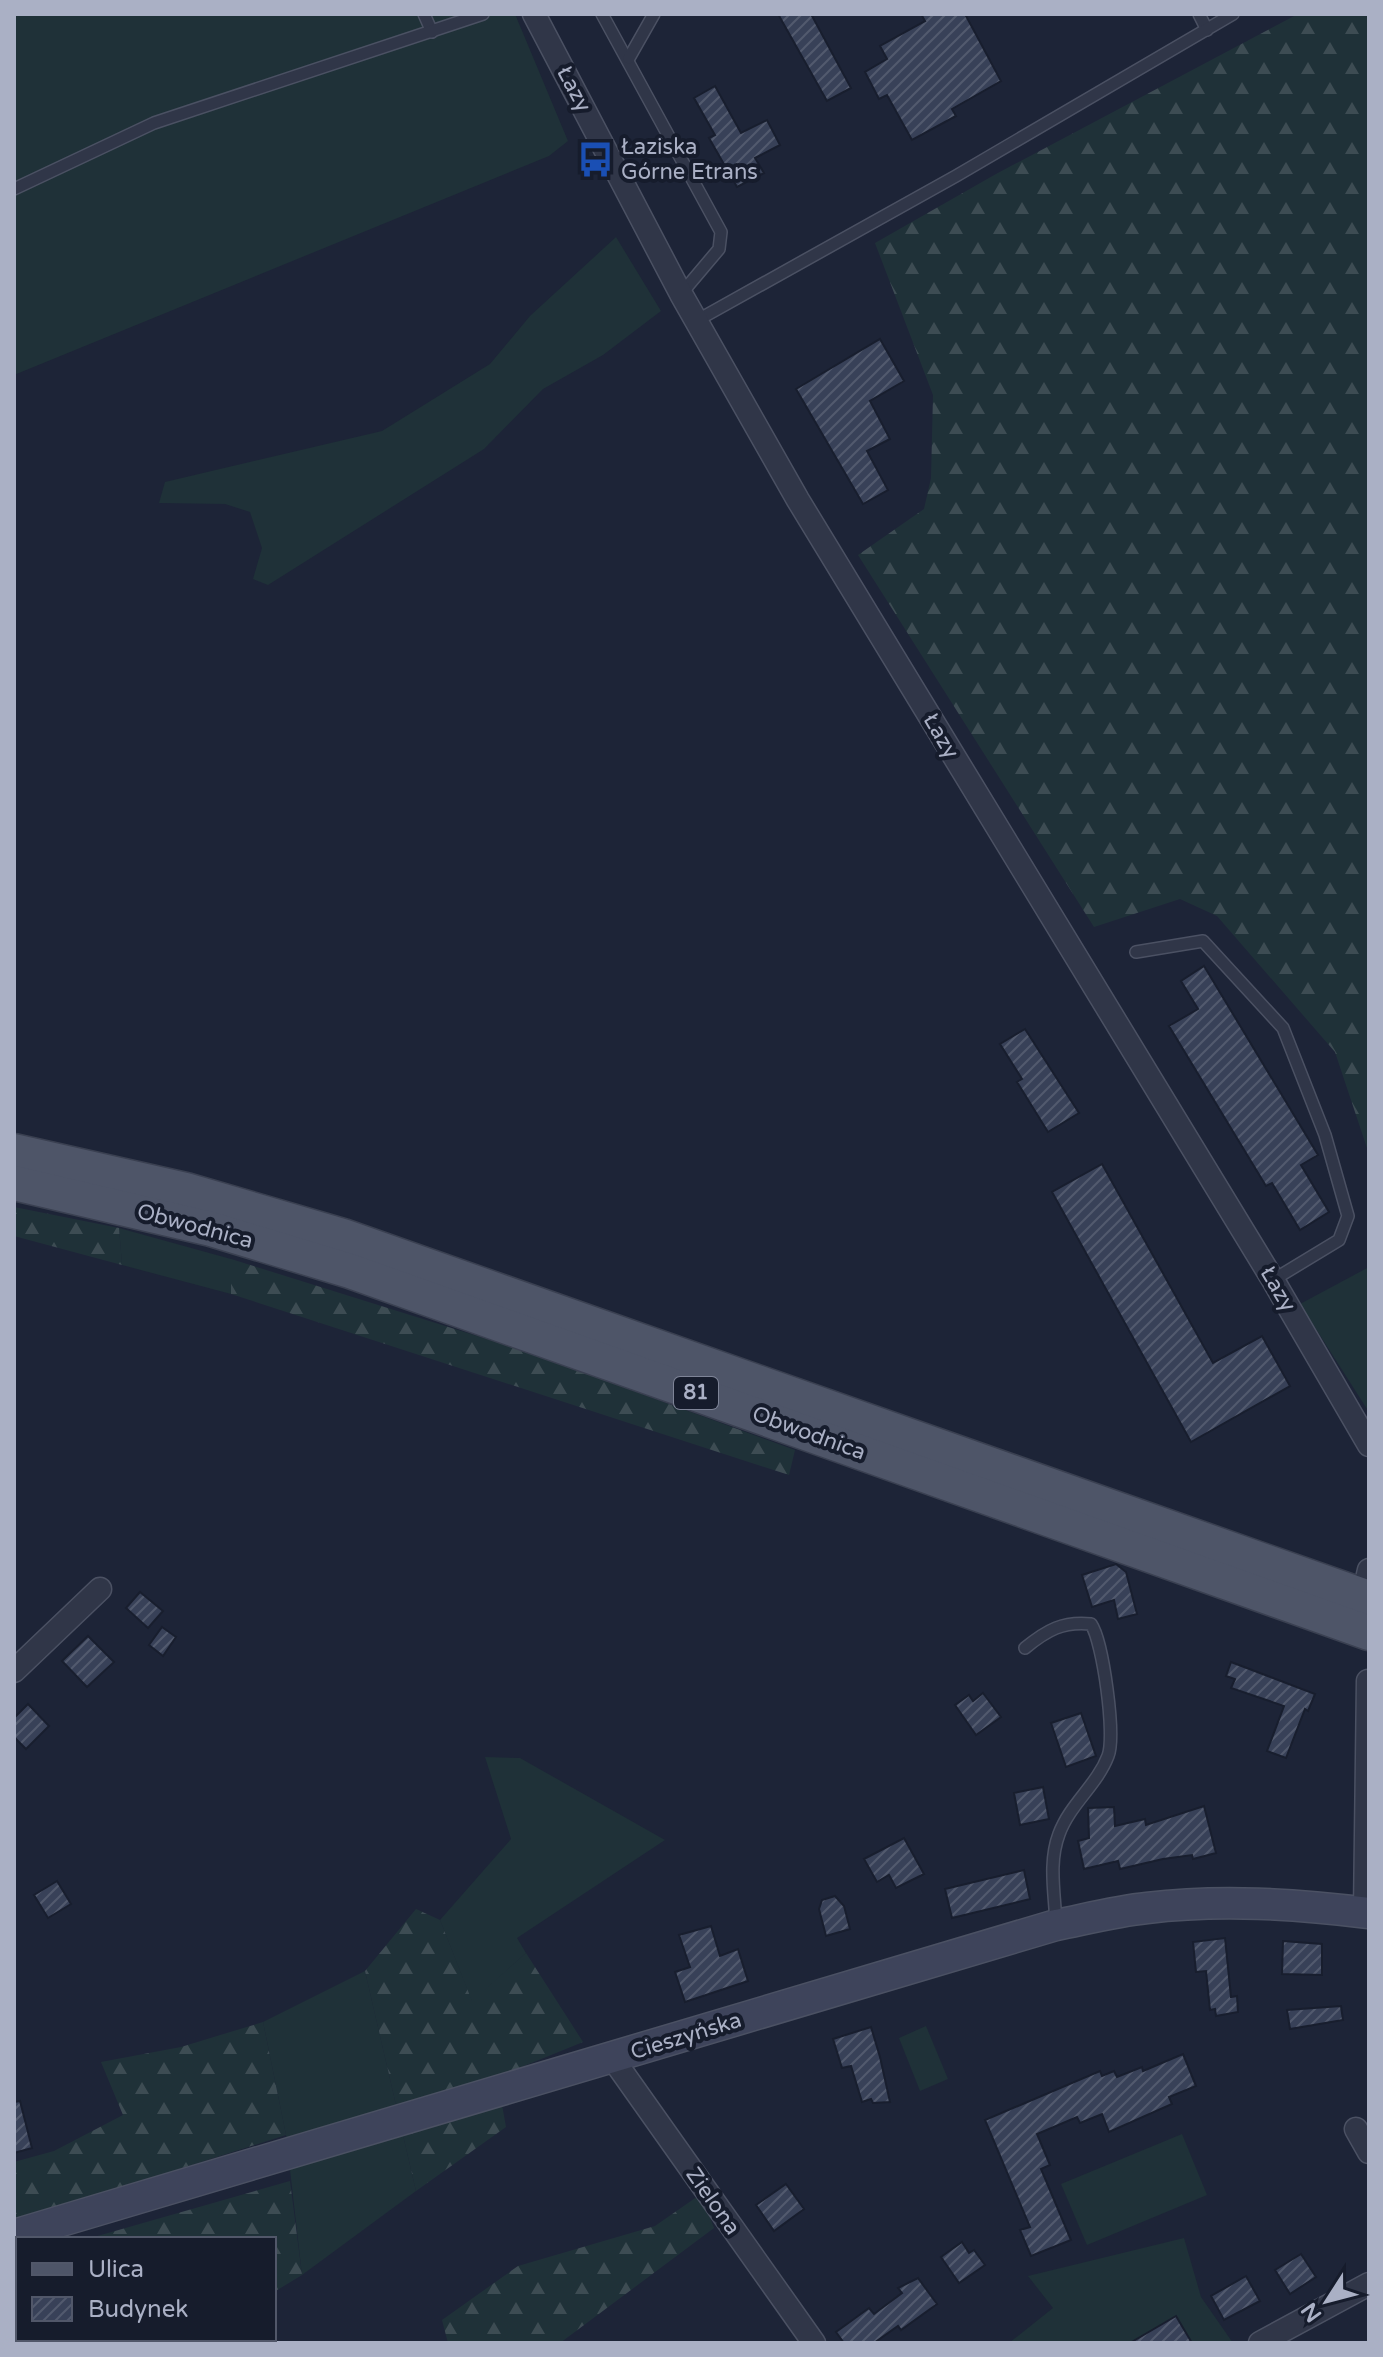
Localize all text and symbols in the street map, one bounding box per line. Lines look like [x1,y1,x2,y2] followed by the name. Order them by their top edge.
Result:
[551,62,597,116] street label: Łazy
[621,134,758,185] place label: Łaziska Górne Etrans
[576,141,614,179] bus stop icon: Łaziska Górne Etrans
[918,709,965,763] street label: Łazy
[134,1198,256,1254] street label: Obwodnica
[1255,1262,1302,1316] street label: Łazy
[674,1377,718,1409] road number: 81
[749,1400,869,1466] street label: Obwodnica
[627,2007,745,2065] street label: Cieszyńska
[680,2162,746,2240] street label: Zielona
[16,2237,276,2341] legend
[88,2255,144,2284] text: Ulica
[1287,2261,1367,2341] north arrow
[88,2295,188,2324] text: Budynek
[1296,2297,1327,2327] text: N

